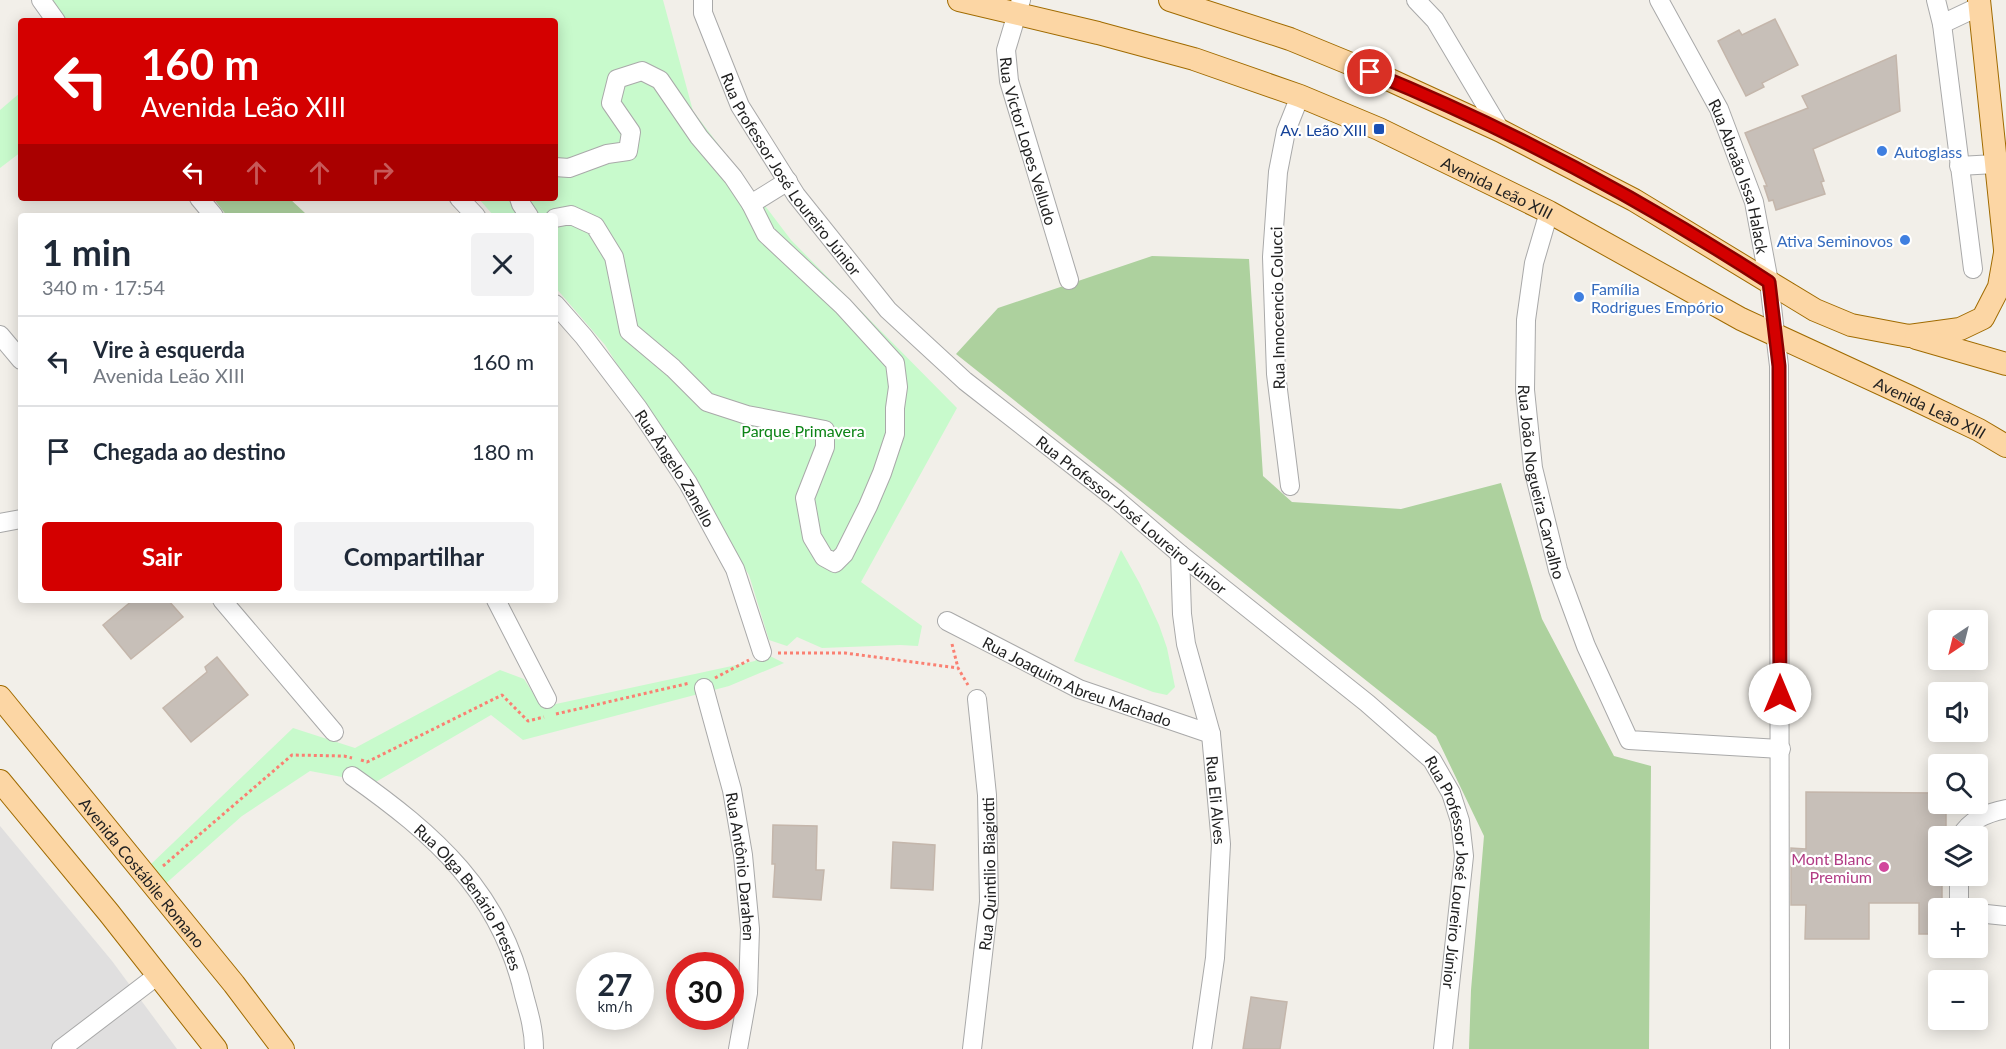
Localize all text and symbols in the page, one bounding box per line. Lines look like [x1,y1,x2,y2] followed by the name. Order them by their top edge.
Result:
[141,39,259,89] text: 160 m
[42,42,120,120] icon: left
[1344,46,1395,97] pin
[1353,55,1386,88] icon: arrive
[997,56,1061,227] street label: Rua Victor Lopes Velludo
[718,70,866,279] street label: Rua Professor José Loureiro Júnior
[141,90,346,123] text: Avenida Leão XIII
[1706,95,1773,256] street label: Rua Abraão Issa Halack
[1280,120,1367,139] place label: Av. Leão XIII
[1372,122,1386,136] marker: Av. Leão XIII
[1894,142,1962,161] place label: Autoglass
[1875,144,1889,158] marker: Autoglass
[1439,152,1557,222] street label: Avenida Leão XIII
[177,156,210,189] icon: left
[240,156,273,189] icon: ahead
[303,156,336,189] icon: ahead
[366,156,399,189] icon: right
[1266,226,1288,390] street label: Rua Innocencio Colucci
[42,230,131,274] text: 1 min
[1777,231,1893,250] place label: Ativa Seminovos
[471,233,534,296] button: close
[1898,233,1912,247] marker: Ativa Seminovos
[42,275,165,299] text: 340 m · 17:54
[1591,279,1724,316] place label: Família Rodrigues Empório
[1572,290,1586,304] marker: Família Rodrigues Empório
[93,336,245,363] text: Vire à esquerda
[42,345,75,378] icon: left
[472,348,534,375] text: 160 m
[93,363,245,387] text: Avenida Leão XIII
[1871,372,1990,442] street label: Avenida Leão XIII
[1515,384,1570,581] street label: Rua João Nogueira Carvalho
[632,405,719,530] street label: Rua Ângelo Zanello
[741,421,865,440] park label: Parque Primavera
[1033,431,1231,598] street label: Rua Professor José Loureiro Júnior
[42,435,75,468] icon: arrive
[93,438,286,465] text: Chegada ao destino
[472,438,534,465] text: 180 m
[42,522,282,591] button: Sair
[294,522,534,591] button: Compartilhar
[1928,610,1988,670] north arrow
[1928,610,1988,1030] map controls
[980,632,1174,729] street label: Rua Joaquim Abreu Machado
[1748,662,1812,726] position arrow
[1928,682,1988,742] button: sound
[1422,752,1473,990] street label: Rua Professor José Loureiro Júnior
[1928,754,1988,814] button: search
[1204,755,1231,845] street label: Rua Eli Alves
[723,790,760,941] street label: Rua Antônio Darahen
[76,793,209,951] street label: Avenida Costábile Romano
[974,797,999,952] street label: Rua Quintilio Biagiotti
[411,819,526,973] street label: Rua Olga Benário Prestes
[1928,826,1988,886] button: layers
[1791,849,1872,886] place label: Mont Blanc Premium
[1877,860,1891,874] marker: Mont Blanc Premium
[1928,898,1988,958] button: +
[666,952,744,1030] speed limit sign: 30
[598,966,632,1002] text: 27
[1928,970,1988,1030] button: −
[597,997,633,1015] text: km/h

